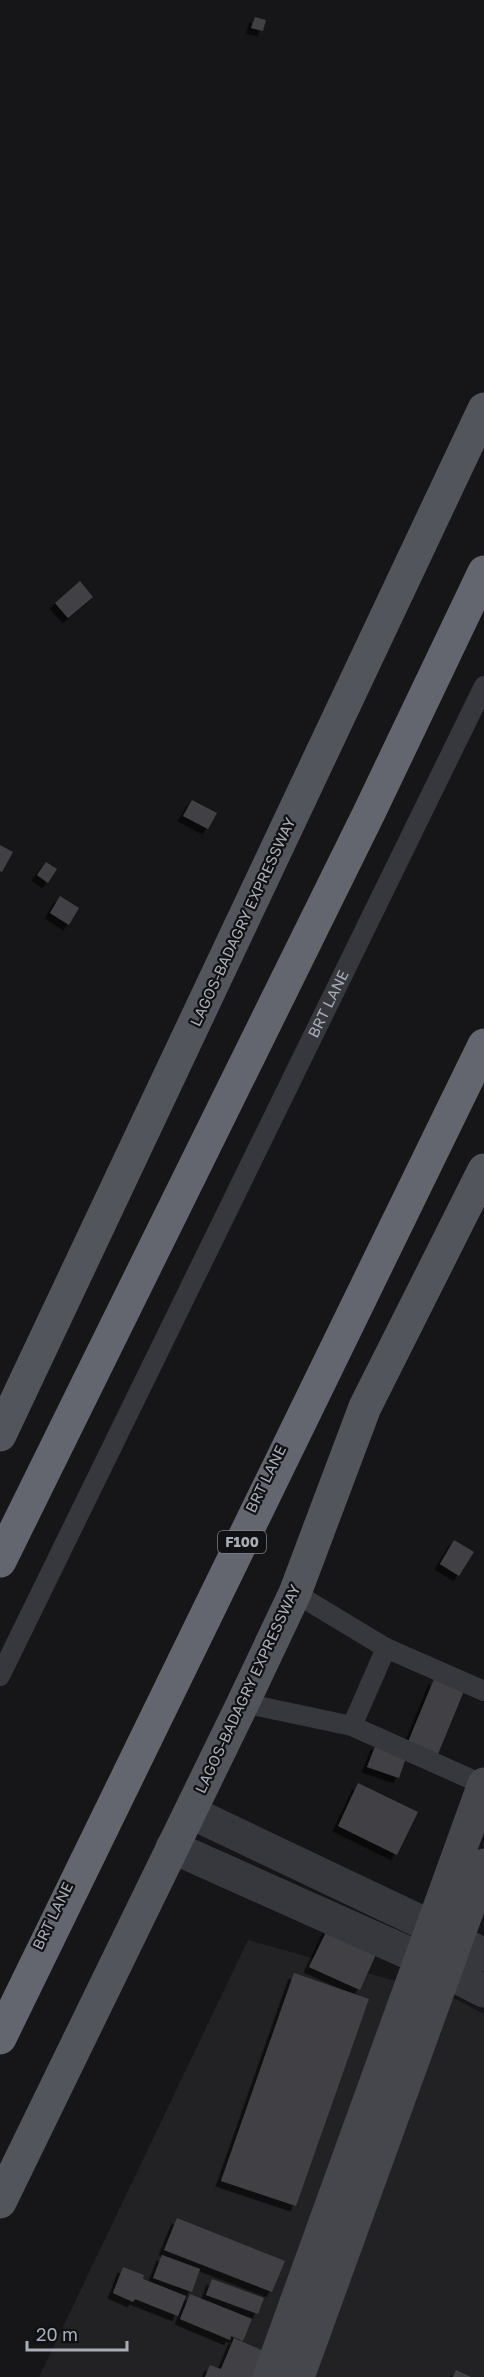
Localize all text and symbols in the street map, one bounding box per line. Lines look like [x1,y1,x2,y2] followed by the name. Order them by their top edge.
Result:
[186,814,299,1029] street label: LAGOS-BADAGRY EXPRESSWAY
[304,967,352,1040] street label: BRT LANE
[241,1442,289,1515] street label: BRT LANE
[218,1531,266,1553] road number: F100
[191,1581,304,1796] street label: LAGOS-BADAGRY EXPRESSWAY
[28,1879,76,1952] street label: BRT LANE
[27,2314,128,2352] scale bar
[36,2323,78,2345] text: 20 m

